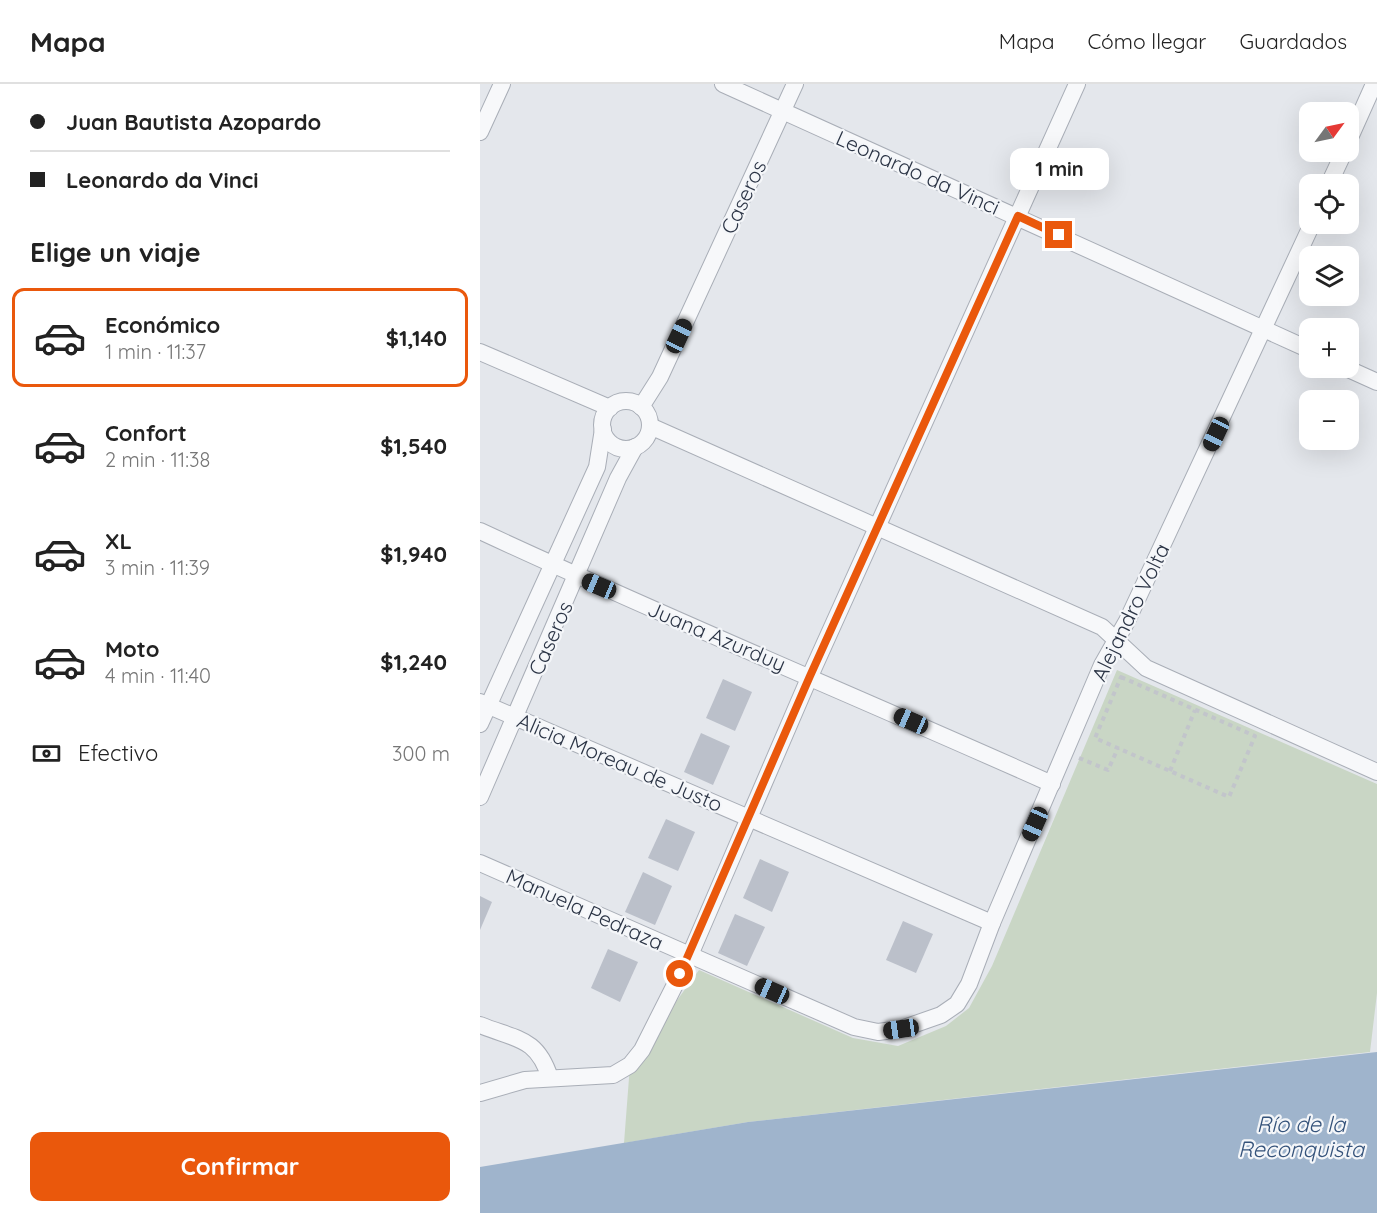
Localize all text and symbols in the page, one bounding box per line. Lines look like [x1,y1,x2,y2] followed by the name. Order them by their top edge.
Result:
[30,24,106,59] text: Mapa
[999,28,1054,54] text: Mapa
[1087,28,1206,54] text: Cómo llegar
[1239,28,1347,54] text: Guardados
[1299,102,1359,162] north arrow
[1299,102,1359,450] map controls
[66,108,321,136] text: Juan Bautista Azopardo
[832,124,1004,220] street label: Leonardo da Vinci
[1010,148,1108,190] callout: 1 min
[715,156,771,238] street label: Caseros
[1035,156,1084,181] text: 1 min
[66,166,258,194] text: Leonardo da Vinci
[1299,174,1359,234] button: locate
[1045,221,1072,248] route end
[30,235,201,269] text: Elige un viaje
[1299,246,1359,306] button: layers
[33,311,87,365] icon: car
[105,311,220,339] text: Económico
[663,316,695,356] car
[1299,318,1359,378] button: +
[386,324,447,352] text: $1,140
[105,339,206,364] text: 1 min · 11:37
[1299,390,1359,450] button: −
[1200,414,1232,454] car
[33,419,87,473] icon: car
[105,419,187,447] text: Confort
[380,432,447,460] text: $1,540
[105,447,210,472] text: 2 min · 11:38
[33,527,87,581] icon: car
[105,527,132,555] text: XL
[1085,539,1175,685] street label: Alejandro Volta
[380,540,447,568] text: $1,940
[105,555,210,580] text: 3 min · 11:39
[579,571,619,601] car
[644,595,790,677] street label: Juana Azurduy
[522,597,578,679] street label: Caseros
[33,635,87,689] icon: car
[105,635,159,663] text: Moto
[380,648,447,676] text: $1,240
[105,663,211,688] text: 4 min · 11:40
[891,705,931,737] car
[513,707,727,817] street label: Alicia Moreau de Justo
[30,737,63,770] icon: cash
[78,739,158,767] text: Efectivo
[392,741,450,766] text: 300 m
[1019,804,1051,844] car
[502,863,668,955] street label: Manuela Pedraza
[666,960,693,987] route start
[752,975,792,1007] car
[882,1018,920,1040] car
[1238,1110,1366,1163] water label: Río de la Reconquista
[30,1132,450,1201] button: Confirmar

